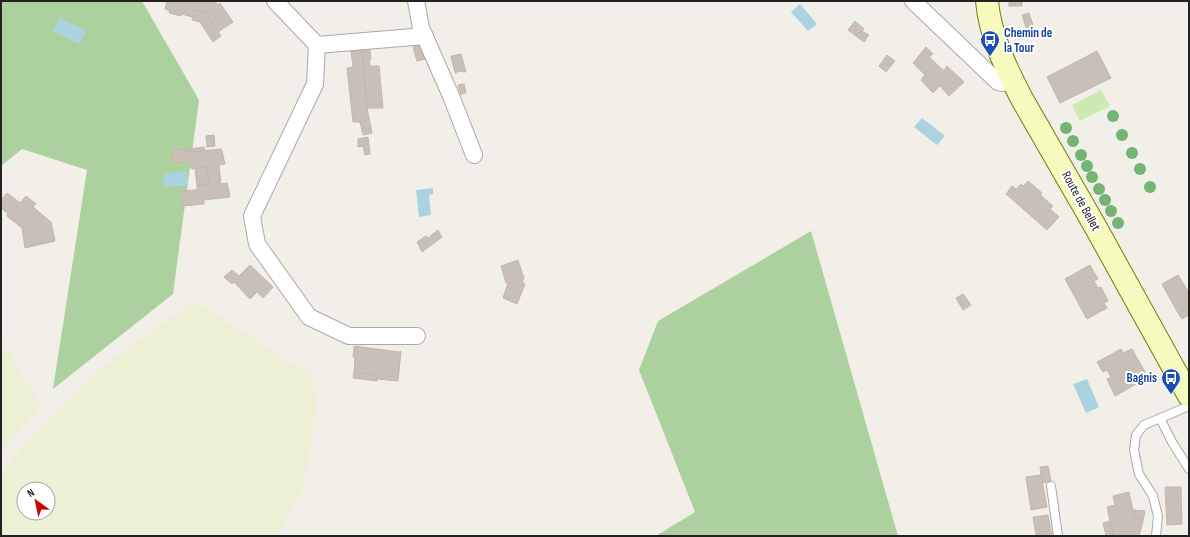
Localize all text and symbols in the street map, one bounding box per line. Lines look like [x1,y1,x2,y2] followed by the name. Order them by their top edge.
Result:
[1004,25,1053,56] place label: Chemin de la Tour
[979,29,1001,57] bus stop icon: Chemin de la Tour
[1058,168,1104,234] street label: Route de Bellet
[1160,367,1182,395] bus stop icon: Bagnis
[1127,370,1157,386] place label: Bagnis
[16,481,56,521] north arrow
[25,486,37,500] text: N

